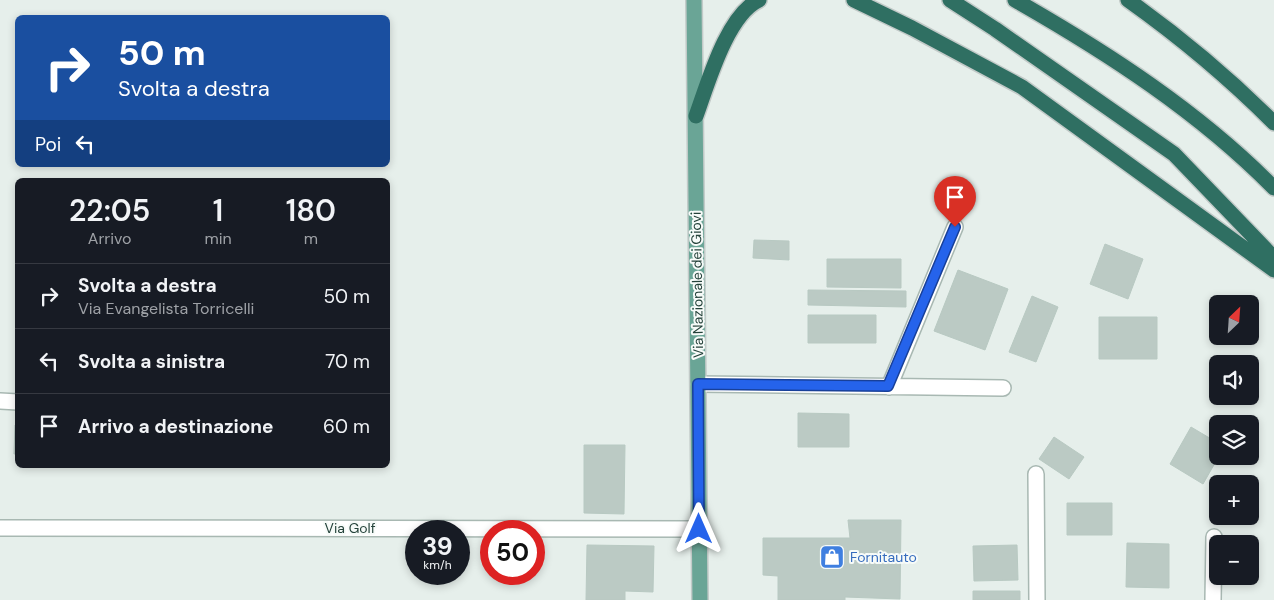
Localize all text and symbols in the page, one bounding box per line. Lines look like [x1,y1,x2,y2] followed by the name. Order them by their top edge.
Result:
[118,30,206,76] text: 50 m
[35,35,100,100] icon: right
[118,74,270,103] text: Svolta a destra
[71,130,99,158] icon: left
[35,132,61,157] text: Poi
[934,176,976,227] pin
[941,183,969,211] icon: arrive
[69,191,150,230] text: 22:05
[213,191,223,230] text: 1
[286,191,336,230] text: 180
[687,212,707,358] street label: Via Nazionale dei Giovi
[88,228,132,249] text: Arrivo
[204,228,232,249] text: min
[304,228,318,249] text: m
[78,273,217,298] text: Svolta a destra
[35,282,63,310] icon: right
[323,284,370,309] text: 50 m
[1209,295,1259,345] north arrow
[1209,295,1259,585] map controls
[78,298,254,319] text: Via Evangelista Torricelli
[35,347,63,375] icon: left
[78,349,225,374] text: Svolta a sinistra
[325,349,370,374] text: 70 m
[1209,355,1259,405] button: sound
[35,412,63,440] icon: arrive
[78,414,273,439] text: Arrivo a destinazione
[323,414,370,439] text: 60 m
[1209,415,1259,465] button: layers
[1209,475,1259,525] button: +
[672,502,724,554] position arrow
[325,519,376,537] street label: Via Golf
[480,520,545,585] speed limit sign: 50
[422,530,453,563] text: 39
[1209,535,1259,585] button: −
[819,544,845,570] shop icon: Fornitauto
[850,548,917,566] place label: Fornitauto
[423,557,452,573] text: km/h

